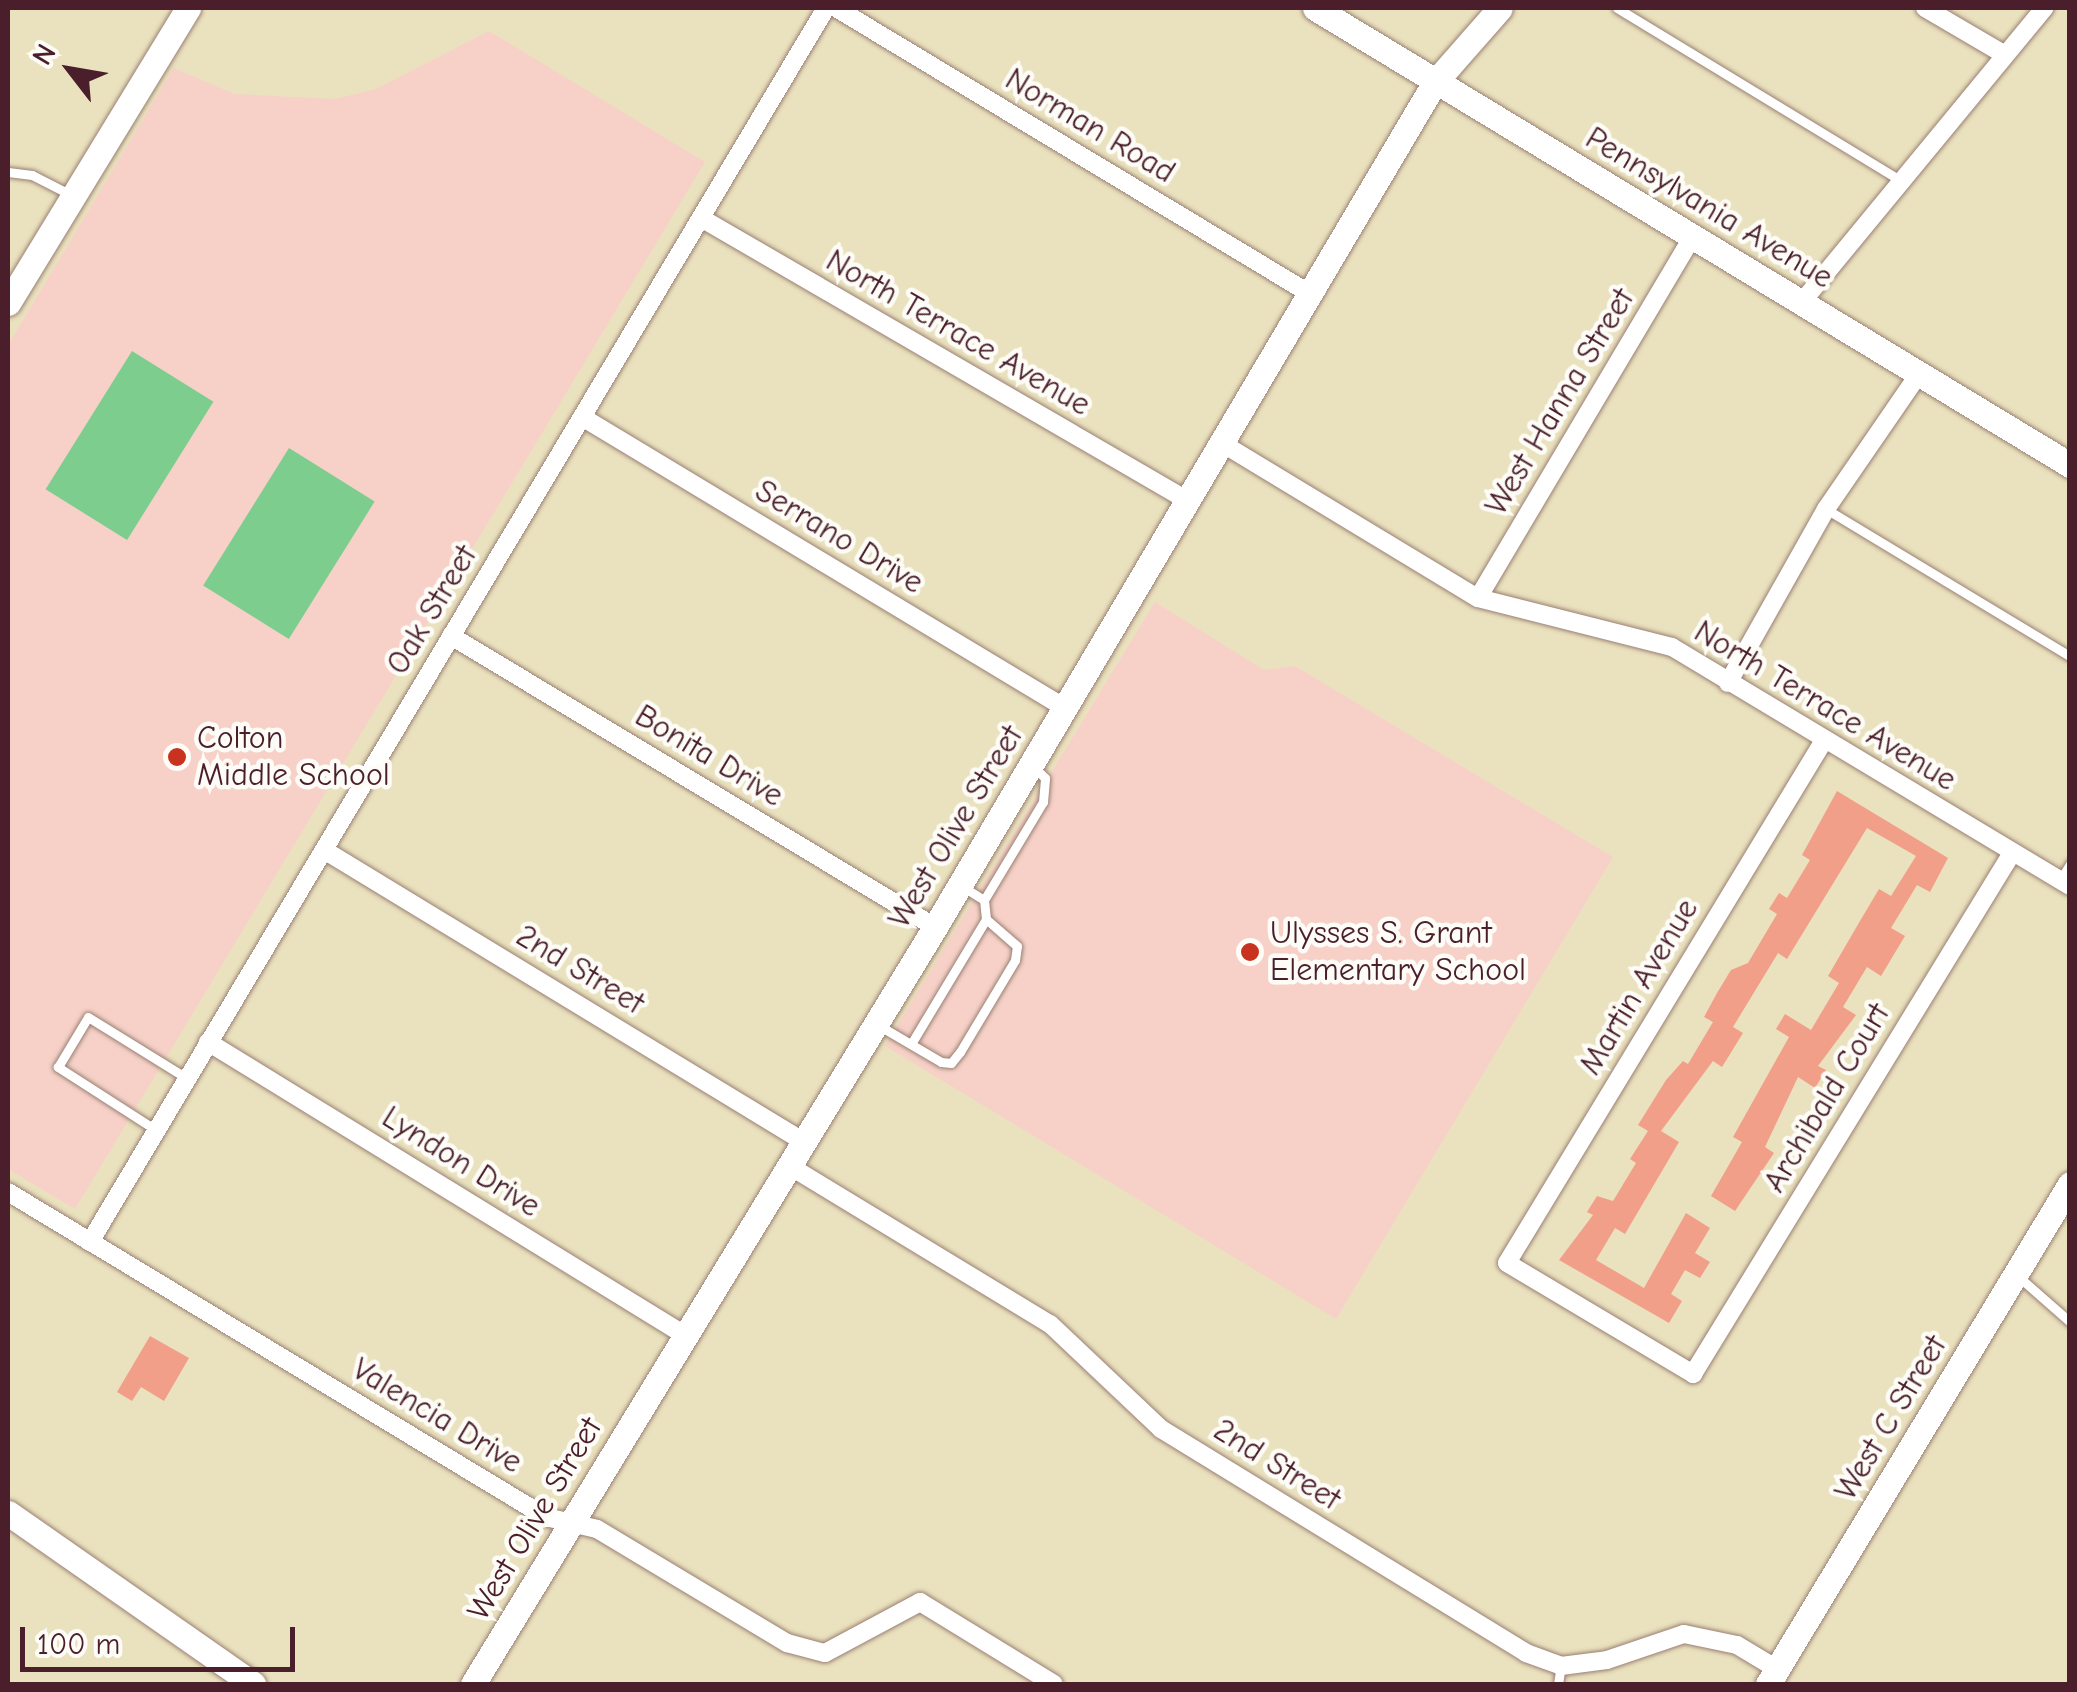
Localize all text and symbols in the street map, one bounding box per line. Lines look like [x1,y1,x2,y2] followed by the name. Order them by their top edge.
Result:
[20,20,120,120] north arrow
[26,38,63,71] text: N
[998,60,1182,192] street label: Norman Road
[1578,119,1840,297] street label: Pennsylvania Avenue
[819,242,1097,424] street label: North Terrace Avenue
[1477,282,1643,522] street label: West Hanna Street
[748,472,930,602] street label: Serrano Drive
[379,539,485,681] street label: Oak Street
[1687,613,1963,799] street label: North Terrace Avenue
[628,697,790,815] street label: Bonita Drive
[881,719,1031,935] street label: West Olive Street
[197,720,390,795] place label: Colton Middle School
[166,746,188,768] marker: Colton Middle School
[1571,892,1707,1082] street label: Martin Avenue
[1270,915,1526,990] place label: Ulysses S. Grant Elementary School
[509,917,651,1023] street label: 2nd Street
[1239,941,1261,963] marker: Ulysses S. Grant Elementary School
[1756,997,1898,1199] street label: Archibald Court
[375,1098,547,1226] street label: Lyndon Drive
[1827,1329,1955,1507] street label: West C Street
[345,1350,529,1482] street label: Valencia Drive
[460,1411,610,1627] street label: West Olive Street
[1207,1411,1347,1519] street label: 2nd Street
[25,1607,300,1669] scale bar
[37,1627,120,1662] text: 100 m

